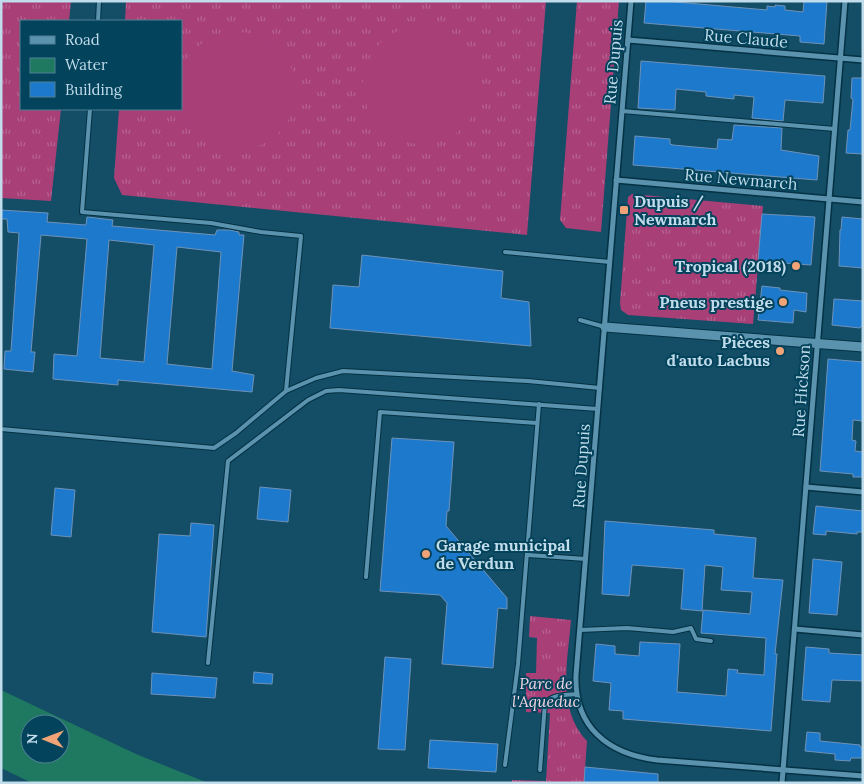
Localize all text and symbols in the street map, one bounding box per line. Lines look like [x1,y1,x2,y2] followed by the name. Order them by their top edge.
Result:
[599,19,627,105] street label: Rue Dupuis
[20,20,182,110] legend
[703,24,789,52] street label: Rue Claude
[65,30,100,49] text: Road
[65,55,108,74] text: Water
[65,80,123,99] text: Building
[684,164,799,194] street label: Rue Newmarch
[634,191,716,229] place label: Dupuis / Newmarch
[618,204,630,216] marker: Dupuis / Newmarch
[675,256,786,277] place label: Tropical (2018)
[790,260,802,272] marker: Tropical (2018)
[659,292,773,312] place label: Pneus prestige
[777,296,789,308] marker: Pneus prestige
[666,332,770,370] place label: Pièces d'auto Lacbus
[788,344,814,438] street label: Rue Hickson
[774,345,786,357] marker: Pièces d'auto Lacbus
[568,423,594,509] street label: Rue Dupuis
[436,535,571,573] place label: Garage municipal de Verdun
[420,548,432,560] marker: Garage municipal de Verdun
[512,673,580,711] park label: Parc de l'Aqueduc
[20,714,70,764] north arrow
[23,733,41,744] text: N

